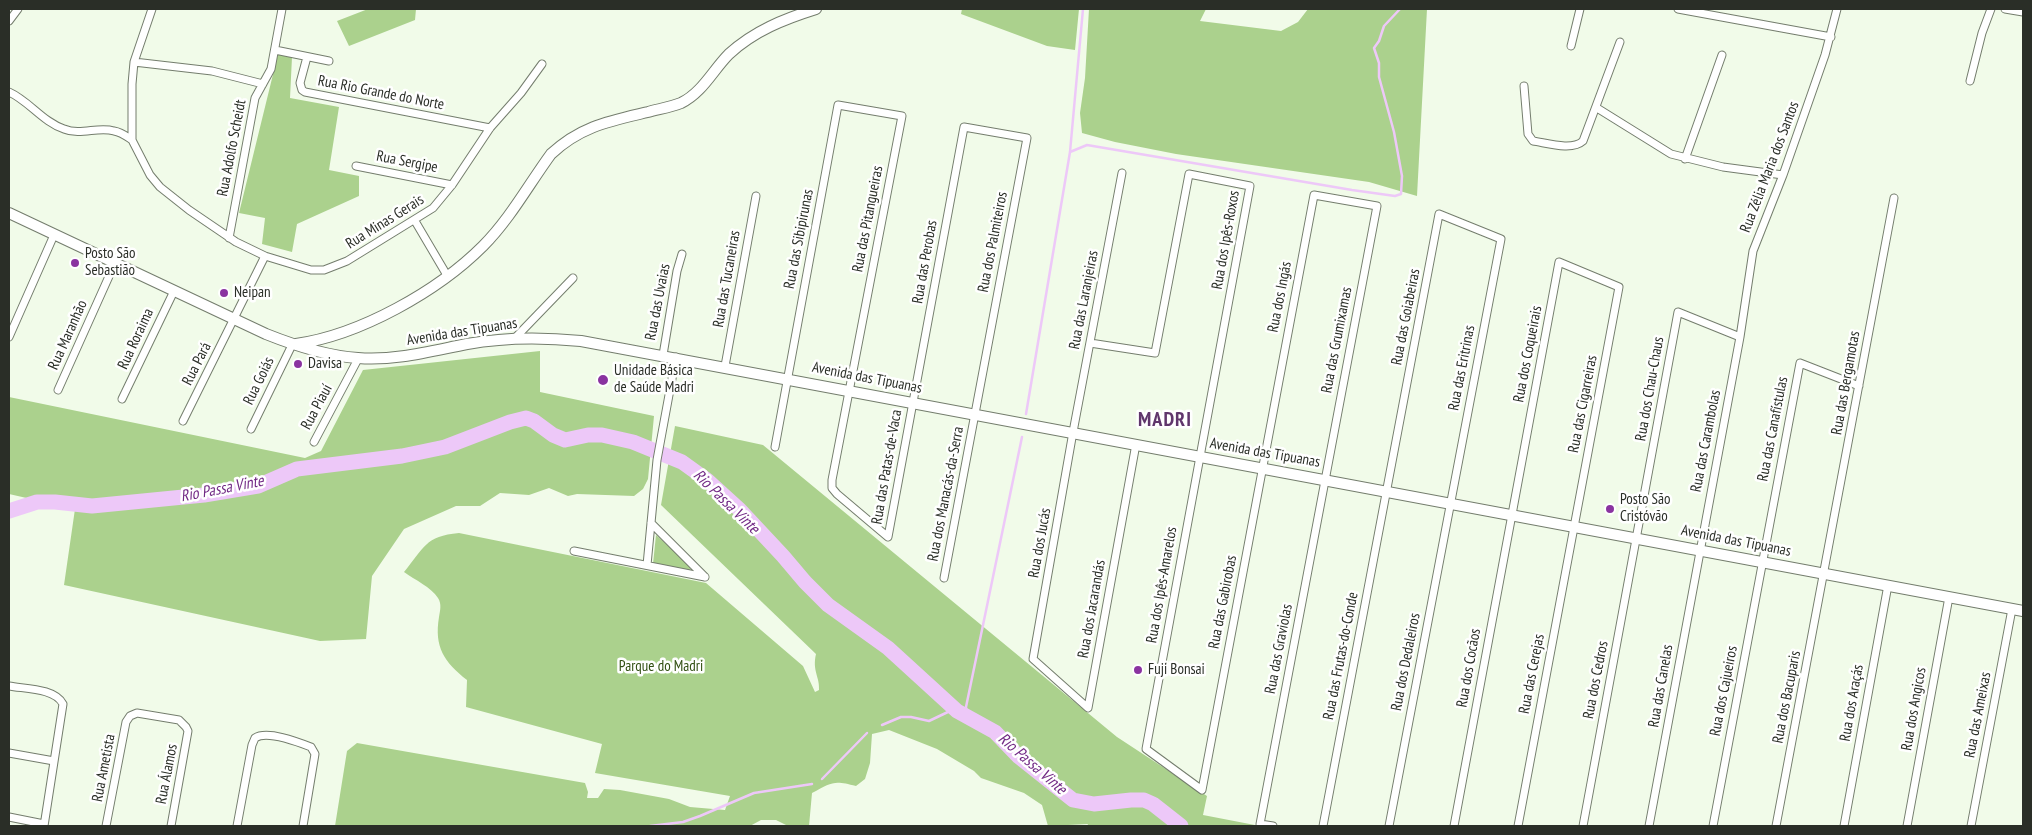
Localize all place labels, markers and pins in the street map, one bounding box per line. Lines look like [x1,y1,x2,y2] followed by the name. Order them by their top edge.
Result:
[85,245,135,280] place label: Posto São Sebastião
[69,257,81,269] marker: Posto São Sebastião
[234,284,271,302] place label: Neipan
[218,287,230,299] marker: Neipan
[308,355,342,373] place label: Davisa
[292,358,304,370] marker: Davisa
[614,362,694,397] place label: Unidade Básica de Saúde Madri
[596,373,610,387] marker: Unidade Básica de Saúde Madri
[1620,491,1670,526] place label: Posto São Cristóvão
[1604,503,1616,515] marker: Posto São Cristóvão
[1148,661,1205,679] place label: Fuji Bonsai
[1132,664,1144,676] marker: Fuji Bonsai

